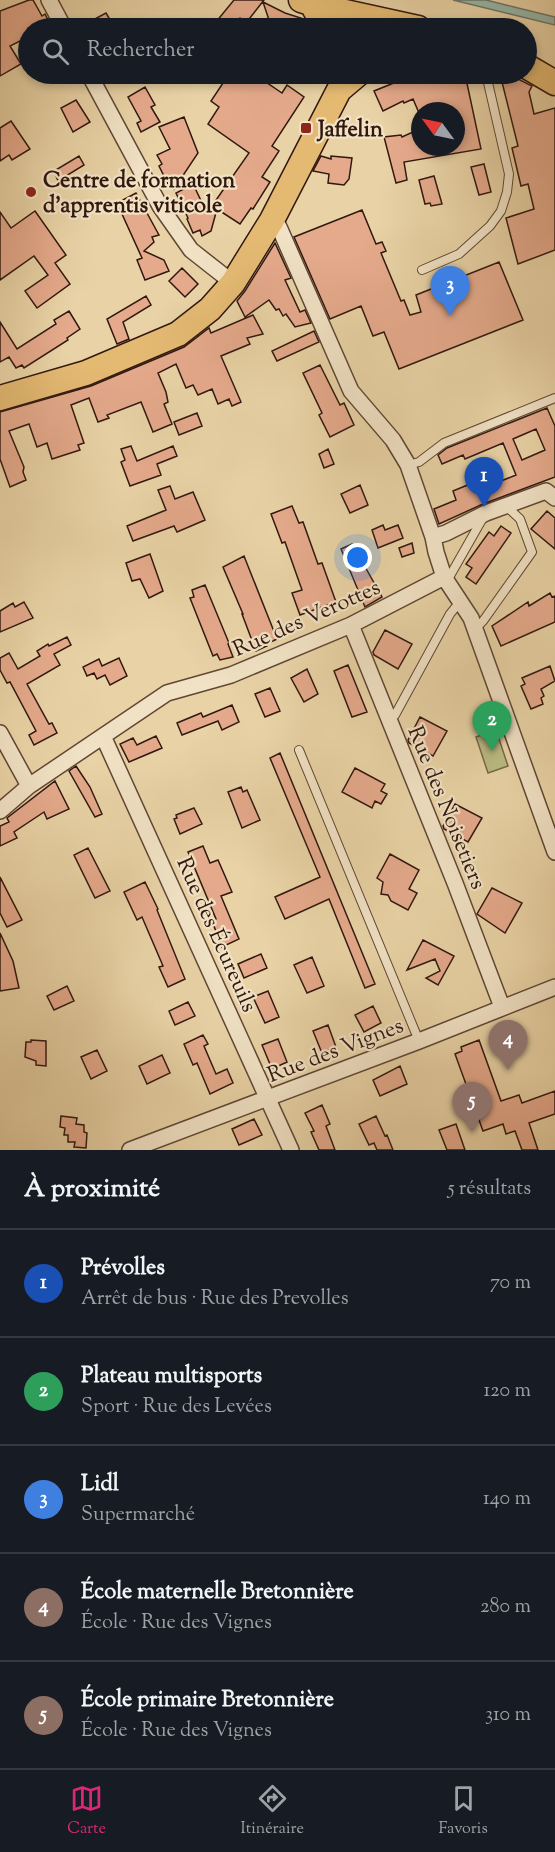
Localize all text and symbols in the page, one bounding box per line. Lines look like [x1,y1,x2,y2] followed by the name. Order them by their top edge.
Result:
[18,18,537,84] search box
[39,35,72,68] icon: search
[87,35,194,67] text: Rechercher
[411,102,465,156] north arrow
[316,115,383,147] place label: Jaffelin
[299,121,313,135] marker: Jaffelin
[43,166,235,223] place label: Centre de formation d'apprentis viticole
[24,185,38,199] marker: Centre de formation d'apprentis viticole
[430,266,470,316] pin: 3
[464,458,504,507] pin: 1
[343,543,372,572] your location
[228,573,386,667] street label: Rue des Verottes
[472,702,512,751] pin: 2
[398,722,493,895] street label: Rue des Noisetiers
[167,852,265,1018] street label: Rue des Écureuils
[263,1011,409,1092] street label: Rue des Vignes
[488,1020,528,1070] pin: 4
[452,1082,492,1132] pin: 5
[24,1171,160,1208] text: À proximité
[448,1175,531,1204] text: 5 résultats
[81,1253,165,1285] text: Prévolles
[40,1269,47,1298] text: 1
[490,1269,531,1298] text: 70 m
[81,1285,349,1314] text: Arrêt de bus · Rue des Prevolles
[81,1361,262,1393] text: Plateau multisports
[39,1377,48,1406] text: 2
[483,1377,531,1406] text: 120 m
[81,1393,272,1422] text: Sport · Rue des Levées
[81,1469,119,1501] text: Lidl
[39,1485,48,1514] text: 3
[483,1485,531,1514] text: 140 m
[81,1501,195,1530] text: Supermarché
[81,1577,354,1609] text: École maternelle Bretonnière
[38,1593,49,1622] text: 4
[480,1593,531,1622] text: 280 m
[81,1609,272,1638] text: École · Rue des Vignes
[81,1685,334,1717] text: École primaire Bretonnière
[40,1701,47,1730] text: 5
[485,1701,531,1730] text: 310 m
[81,1717,272,1746] text: École · Rue des Vignes
[67,1782,106,1841] tab: Carte
[241,1782,304,1841] tab: Itinéraire
[438,1782,488,1841] tab: Favoris

